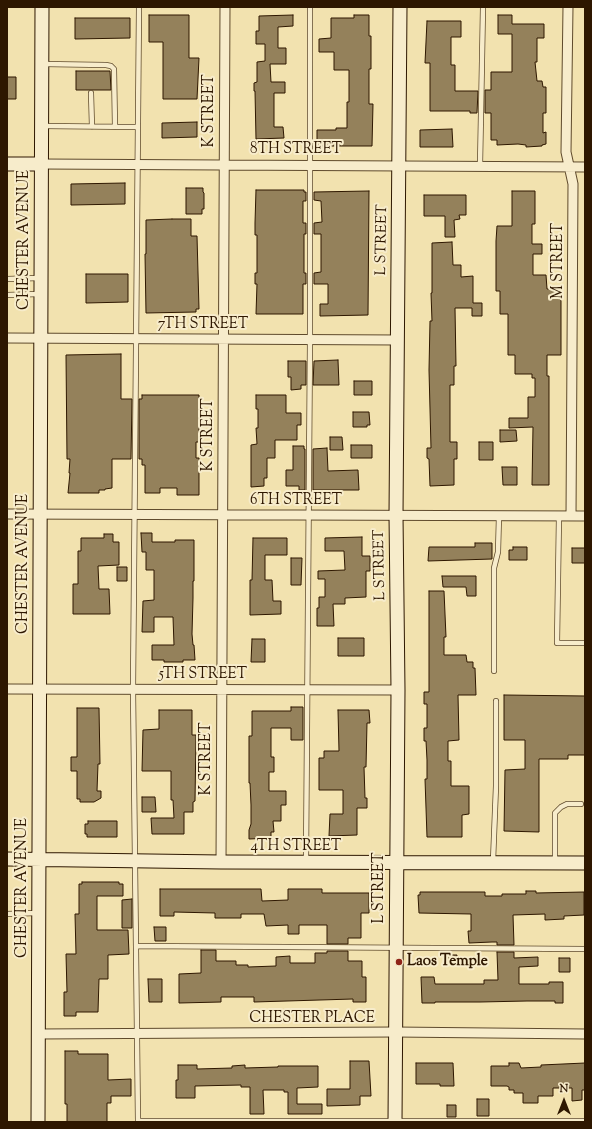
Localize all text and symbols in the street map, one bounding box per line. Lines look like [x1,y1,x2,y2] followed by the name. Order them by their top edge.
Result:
[201,75,219,147] street label: K STREET
[250,141,342,159] street label: 8TH STREET
[16,170,34,310] street label: CHESTER AVENUE
[373,204,393,276] street label: L STREET
[550,223,568,299] street label: M STREET
[158,316,248,334] street label: 7TH STREET
[200,399,218,471] street label: K STREET
[250,492,342,510] street label: 6TH STREET
[15,494,33,634] street label: CHESTER AVENUE
[371,529,391,601] street label: L STREET
[159,666,247,684] street label: 5TH STREET
[198,723,216,795] street label: K STREET
[14,818,32,958] street label: CHESTER AVENUE
[251,838,341,856] street label: 4TH STREET
[371,852,389,924] street label: L STREET
[407,953,488,971] place label: Laos Temple
[394,957,404,967] marker: Laos Temple
[249,1010,375,1028] street label: CHESTER PLACE
[544,1081,584,1121] north arrow
[560,1081,568,1097] text: N

